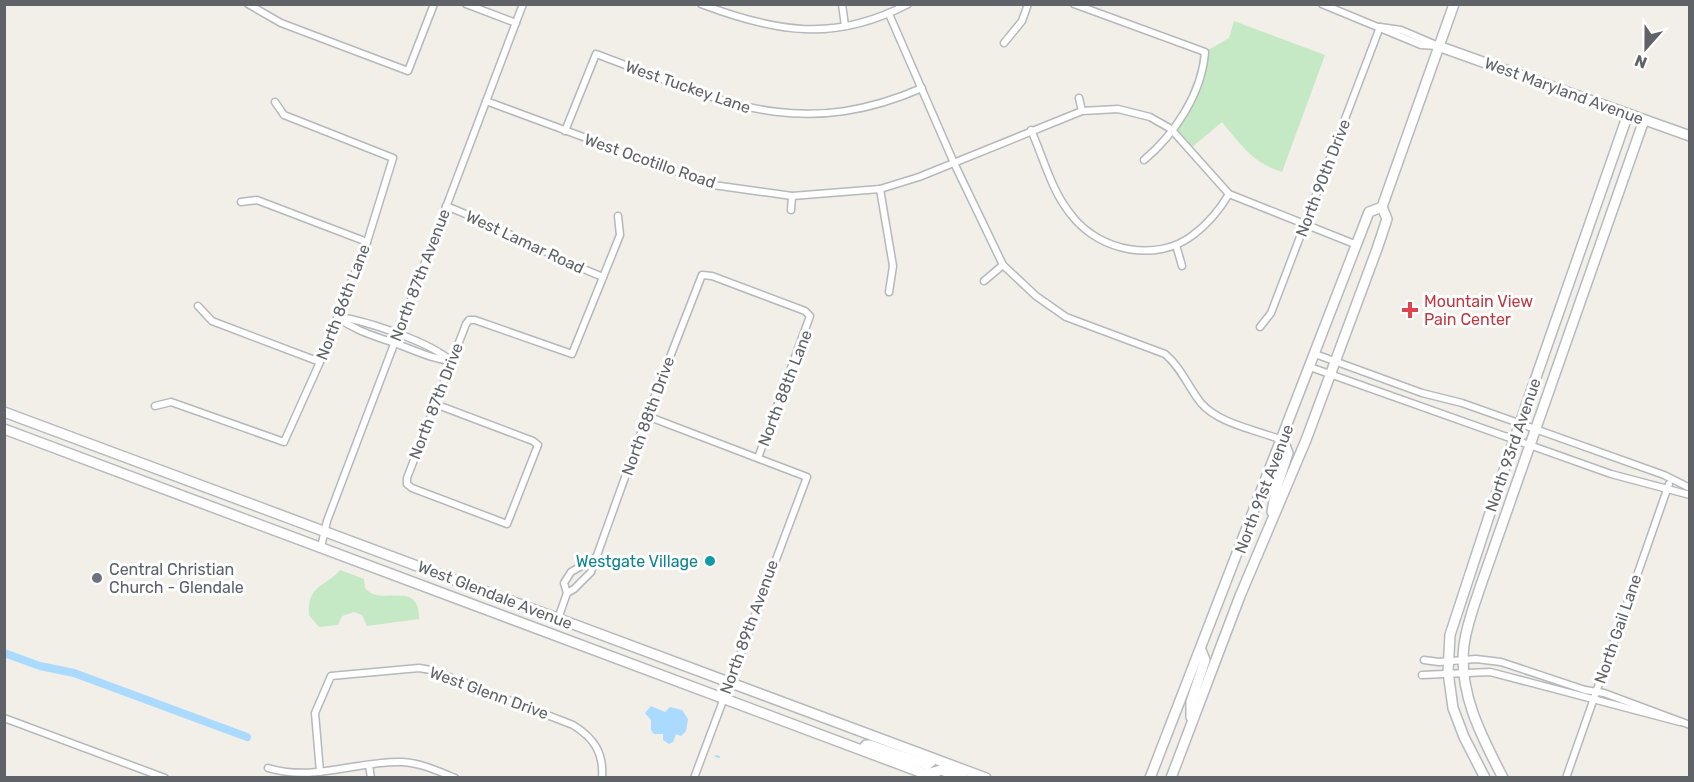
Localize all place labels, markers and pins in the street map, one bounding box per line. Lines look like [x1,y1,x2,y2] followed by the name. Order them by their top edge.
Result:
[1424,292,1533,329] place label: Mountain View Pain Center
[1401,301,1419,319] marker: Mountain View Pain Center
[576,552,698,571] place label: Westgate Village
[703,554,717,568] marker: Westgate Village
[109,560,244,597] place label: Central Christian Church - Glendale
[90,571,104,585] marker: Central Christian Church - Glendale

